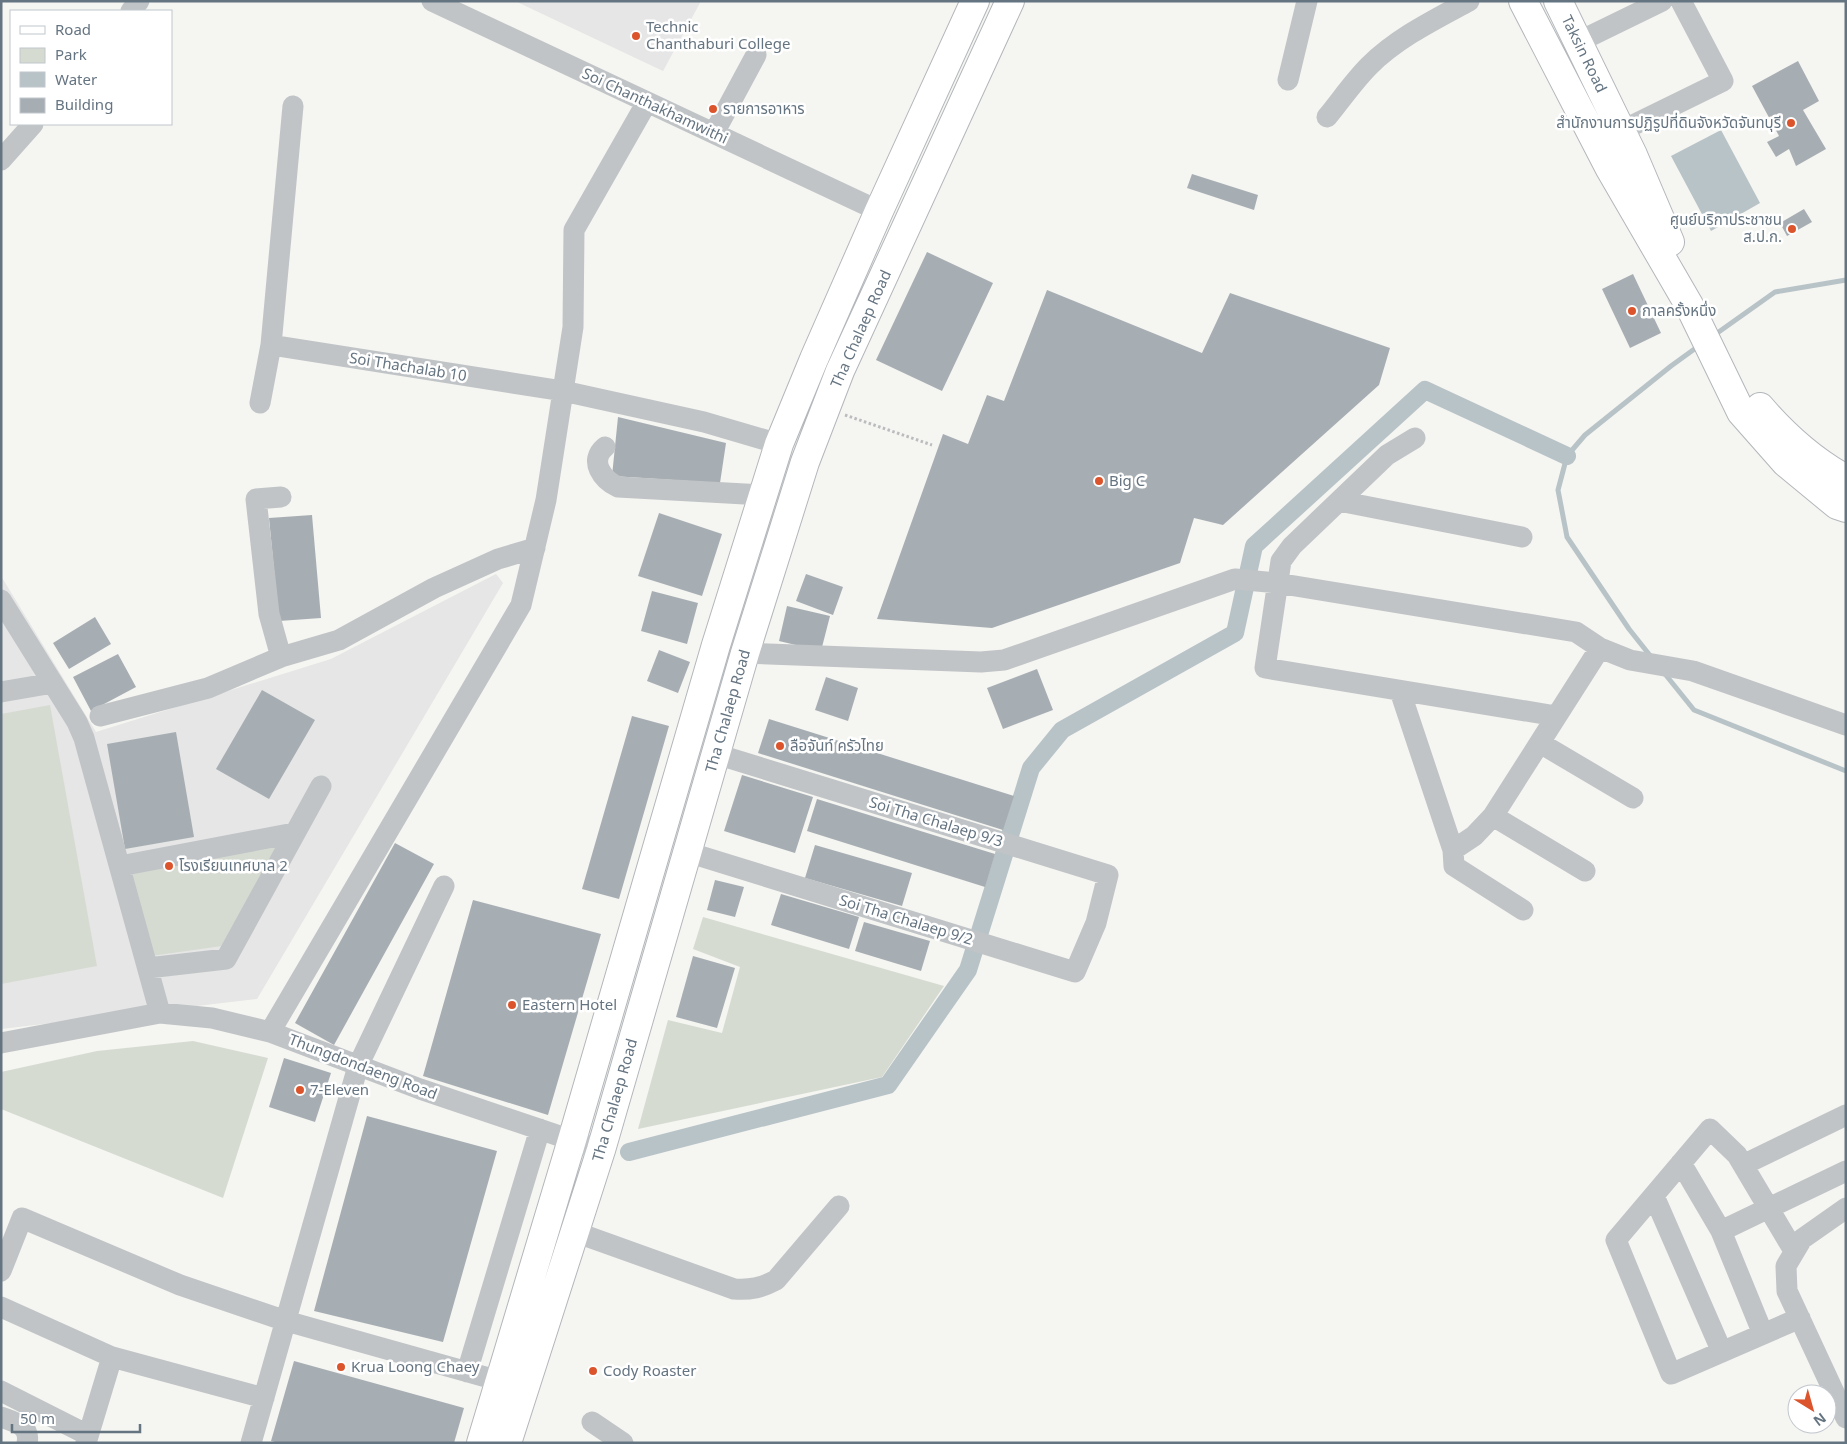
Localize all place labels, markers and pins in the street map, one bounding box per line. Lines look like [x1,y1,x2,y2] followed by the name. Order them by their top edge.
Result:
[646,16,790,53] place label: Technic Chanthaburi College
[630,30,642,42] marker: Technic Chanthaburi College
[723,98,805,118] place label: รายการอาหาร
[707,103,719,115] marker: รายการอาหาร
[1556,112,1781,132] place label: สำนักงานการปฏิรูปที่ดินจังหวัดจันทบุรี
[1785,117,1797,129] marker: สำนักงานการปฏิรูปที่ดินจังหวัดจันทบุรี
[1670,209,1782,246] place label: ศูนย์บริกาประชาชน ส.ป.ก.
[1786,223,1798,235] marker: ศูนย์บริกาประชาชน ส.ป.ก.
[1642,300,1716,320] place label: กาลครั้งหนึ่ง
[1626,305,1638,317] marker: กาลครั้งหนึ่ง
[1109,470,1146,490] place label: Big C
[1093,475,1105,487] marker: Big C
[790,735,884,755] place label: ลือจันท์ ครัวไทย
[774,740,786,752] marker: ลือจันท์ ครัวไทย
[179,855,288,875] place label: โรงเรียนเทศบาล 2
[163,860,175,872] marker: โรงเรียนเทศบาล 2
[522,994,617,1014] place label: Eastern Hotel
[506,999,518,1011] marker: Eastern Hotel
[310,1079,369,1099] place label: 7-Eleven
[294,1084,306,1096] marker: 7-Eleven
[351,1356,480,1376] place label: Krua Loong Chaey
[603,1360,696,1380] place label: Cody Roaster
[335,1361,347,1373] marker: Krua Loong Chaey
[587,1365,599,1377] marker: Cody Roaster

